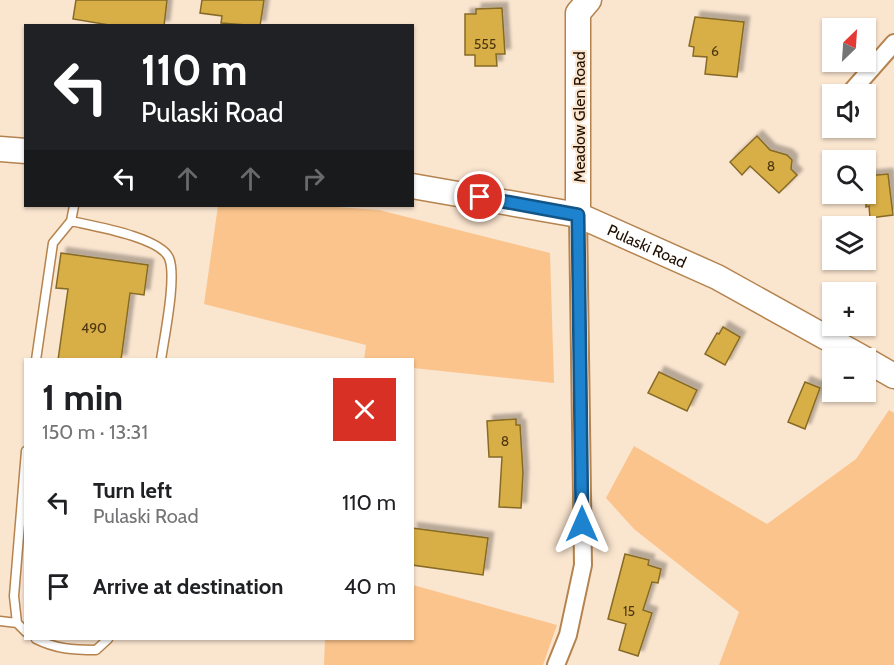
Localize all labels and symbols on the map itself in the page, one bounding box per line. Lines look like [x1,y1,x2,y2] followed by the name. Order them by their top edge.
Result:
[822,18,876,72] north arrow
[474,35,496,53] house number: 555
[711,42,719,60] house number: 6
[570,51,589,183] street label: Meadow Glen Road
[767,157,775,175] house number: 8
[454,171,505,222] pin
[604,220,689,272] street label: Pulaski Road
[81,319,107,337] house number: 490
[501,432,509,450] house number: 8
[550,492,614,556] position arrow
[623,602,635,620] house number: 15

